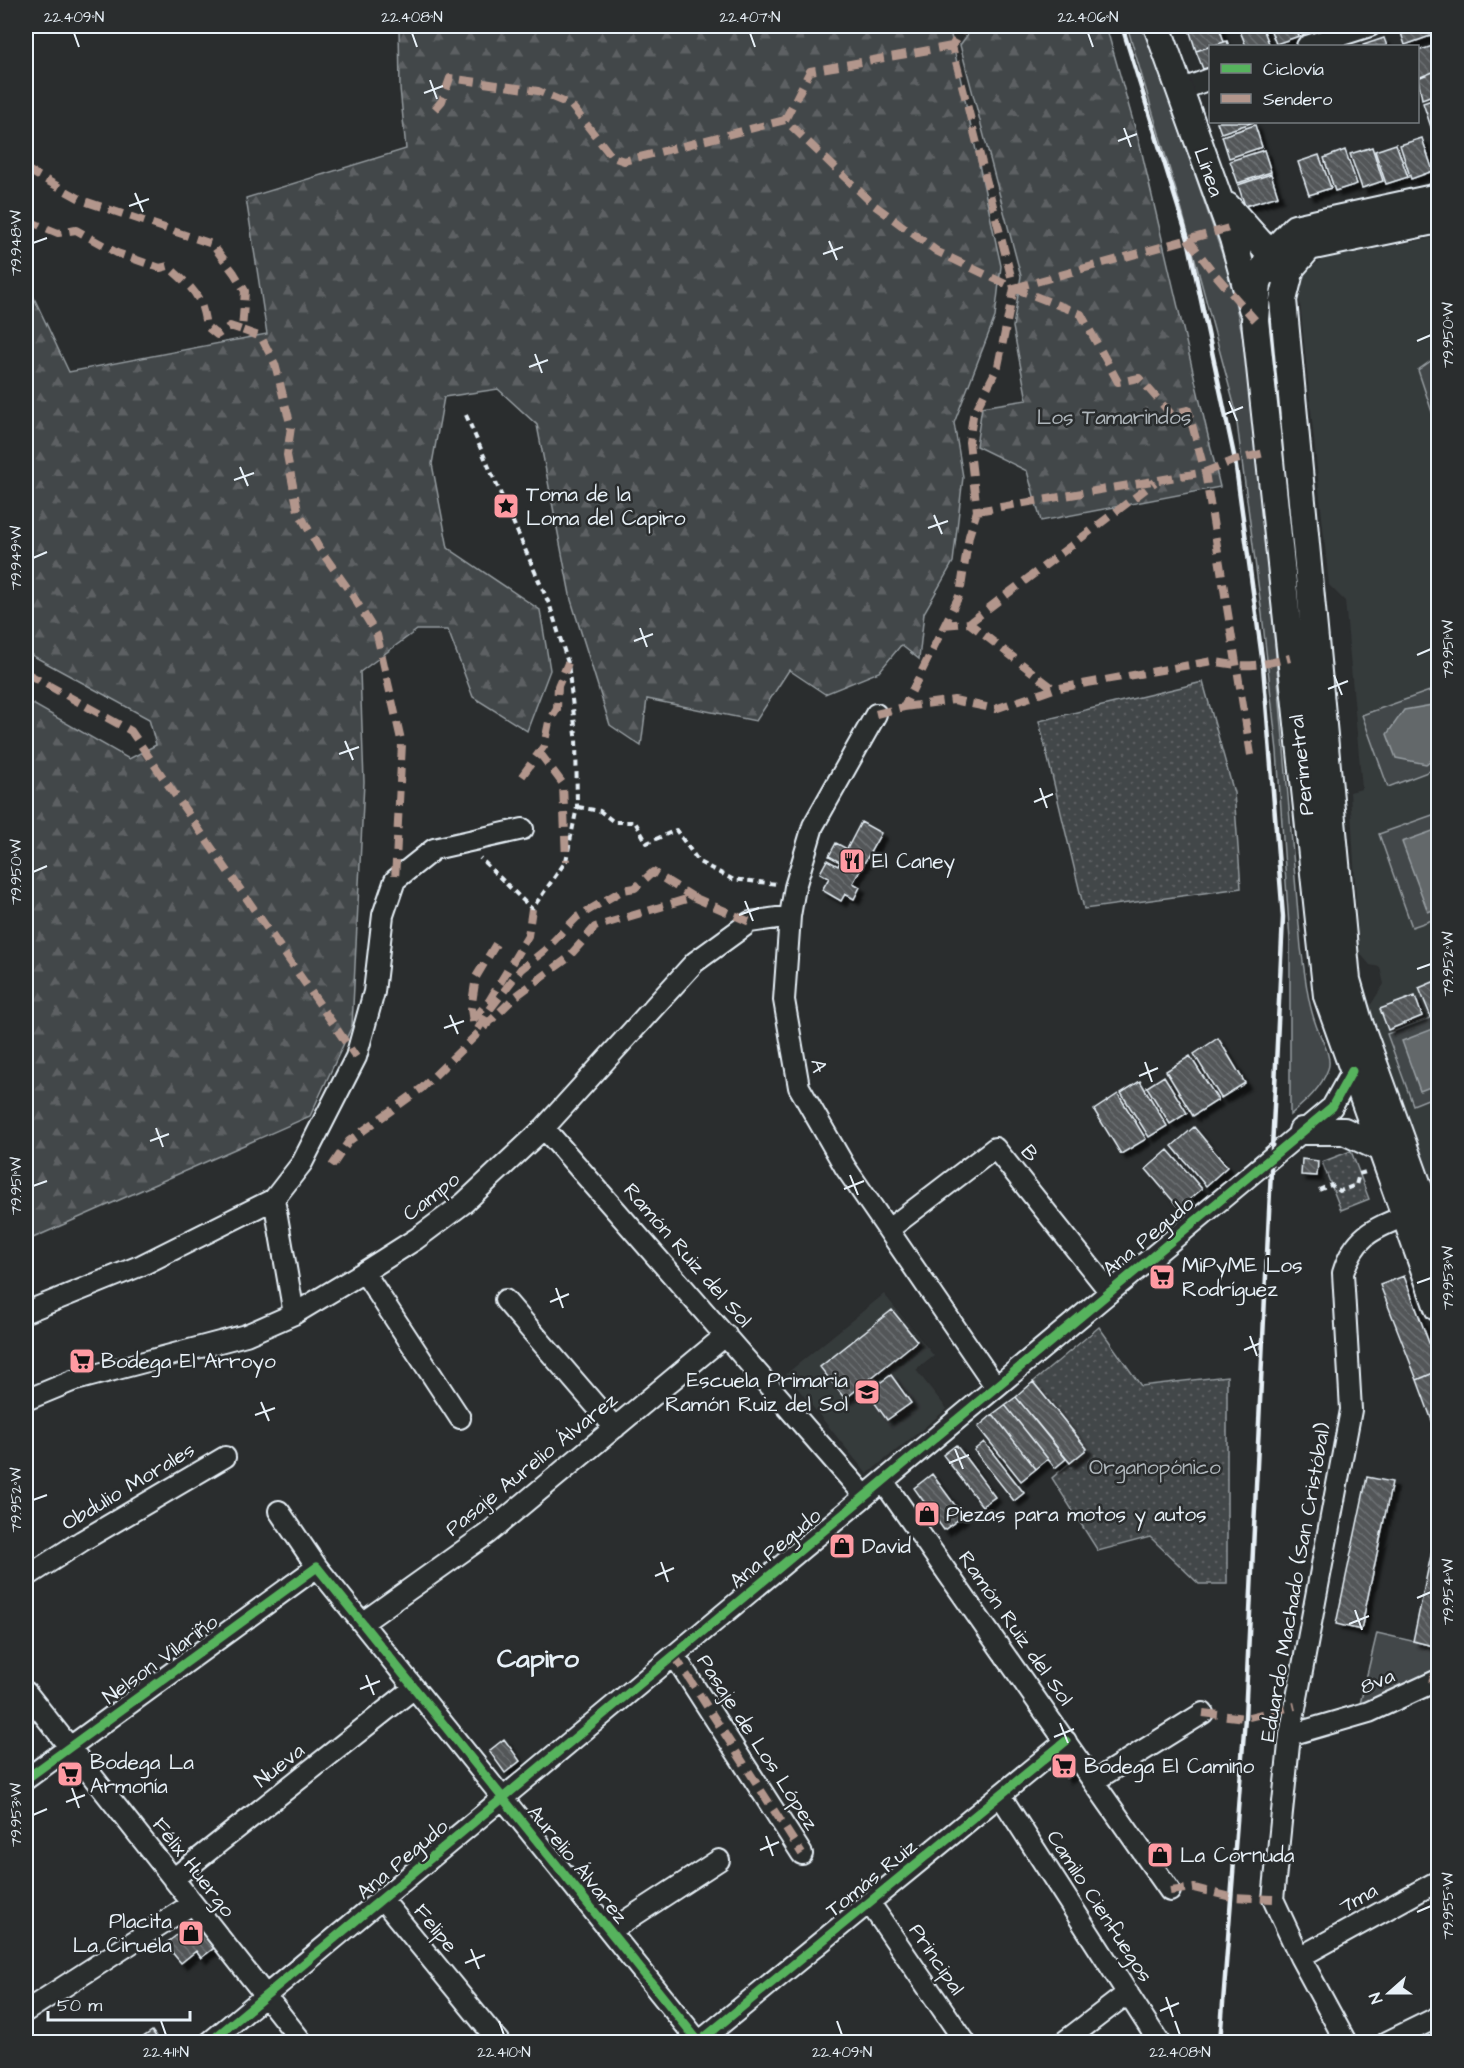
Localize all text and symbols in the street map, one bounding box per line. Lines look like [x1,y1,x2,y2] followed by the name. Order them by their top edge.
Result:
[44,7,104,28] text: 22.409°N
[381,7,443,28] text: 22.408°N
[720,7,780,28] text: 22.407°N
[1057,7,1119,28] text: 22.406°N
[1209,45,1419,123] legend
[1263,57,1324,82] text: Ciclovía
[1263,87,1332,112] text: Sendero
[1186,144,1231,201] street label: Línea
[6,210,27,276] text: 79.948°W
[1438,302,1459,368] text: 79.950°W
[1037,403,1191,432] park label: Los Tamarindos
[526,480,686,534] place label: Toma de la Loma del Capiro
[491,491,521,521] place icon: Toma de la Loma del Capiro
[6,526,27,590] text: 79.949°W
[1438,620,1459,678] text: 79.951°W
[1282,713,1321,817] street label: Perimetral
[6,839,27,905] text: 79.950°W
[837,846,867,876] restaurant icon: El Caney
[872,847,956,878] place label: El Caney
[1438,931,1459,997] text: 79.952°W
[803,1057,834,1076] street label: A
[1014,1138,1046,1168] street label: B
[6,1157,27,1215] text: 79.951°W
[397,1165,467,1229] street label: Campo
[617,1177,759,1334] street label: Ramón Ruiz del Sol
[1096,1189,1202,1285] street label: Ana Pegudo
[1438,1246,1459,1310] text: 79.953°W
[1182,1251,1303,1306] place label: MiPyME Los Rodríguez
[1147,1262,1177,1292] supermarket icon: MiPyME Los Rodríguez
[67,1346,97,1376] supermarket icon: Bodega El Arroyo
[101,1347,276,1378] place label: Bodega El Arroyo
[665,1366,848,1419] place label: Escuela Primaria Ramón Ruiz del Sol
[852,1377,882,1407] school or university icon: Escuela Primaria Ramón Ruiz del Sol
[439,1385,624,1543] street label: Pasaje Aurelio Álvarez
[1253,1420,1338,1744] street label: Eduardo Machado (San Cristóbal)
[56,1435,200,1538] street label: Obdulio Morales
[1089,1453,1221,1484] park label: Organopónico
[6,1467,27,1533] text: 79.952°W
[912,1499,942,1529] shop icon: Piezas para motos y autos
[946,1500,1207,1531] place label: Piezas para motos y autos
[723,1501,829,1597] street label: Ana Pegudo
[827,1531,857,1561] shop icon: David
[862,1532,911,1561] place label: David
[951,1545,1080,1711] street label: Ramón Ruiz del Sol
[1438,1559,1459,1625] text: 79.954°W
[97,1607,224,1711] street label: Nelson Vilariño
[497,1640,580,1678] district label: Capiro
[689,1649,826,1837] street label: Pasaje de Los López
[1355,1661,1399,1702] street label: 8va
[248,1736,311,1794] street label: Nueva
[90,1748,194,1801] place label: Bodega La Armonía
[1049,1751,1079,1781] supermarket icon: Bodega El Camino
[1084,1752,1255,1783] place label: Bodega El Camino
[55,1759,85,1789] supermarket icon: Bodega La Armonía
[6,1783,27,1847] text: 79.953°W
[521,1799,635,1930] street label: Aurelio Álvarez
[144,1811,242,1925] street label: Félix Huergo
[350,1812,456,1908] street label: Ana Pegudo
[1038,1824,1160,1989] street label: Camilo Cienfuegos
[819,1832,924,1924] street label: Tomás Ruiz
[1145,1840,1175,1870] shop icon: La Cornuda
[1180,1841,1295,1870] place label: La Cornuda
[1438,1872,1459,1940] text: 79.955°W
[1334,1876,1383,1921] street label: 7ma
[406,1898,464,1960] street label: Felipe
[73,1907,172,1960] place label: Placita La Ciruela
[176,1918,206,1948] shop icon: Placita La Ciruela
[901,1918,971,2001] street label: Principal
[1359,1963,1419,2023] north arrow
[48,1984,190,2022] scale bar
[1364,1989,1388,2007] text: N
[57,1993,102,2018] text: 50 m
[143,2042,189,2063] text: 22.411°N
[477,2042,531,2063] text: 22.410°N
[812,2042,872,2063] text: 22.409°N
[1149,2042,1211,2063] text: 22.408°N

